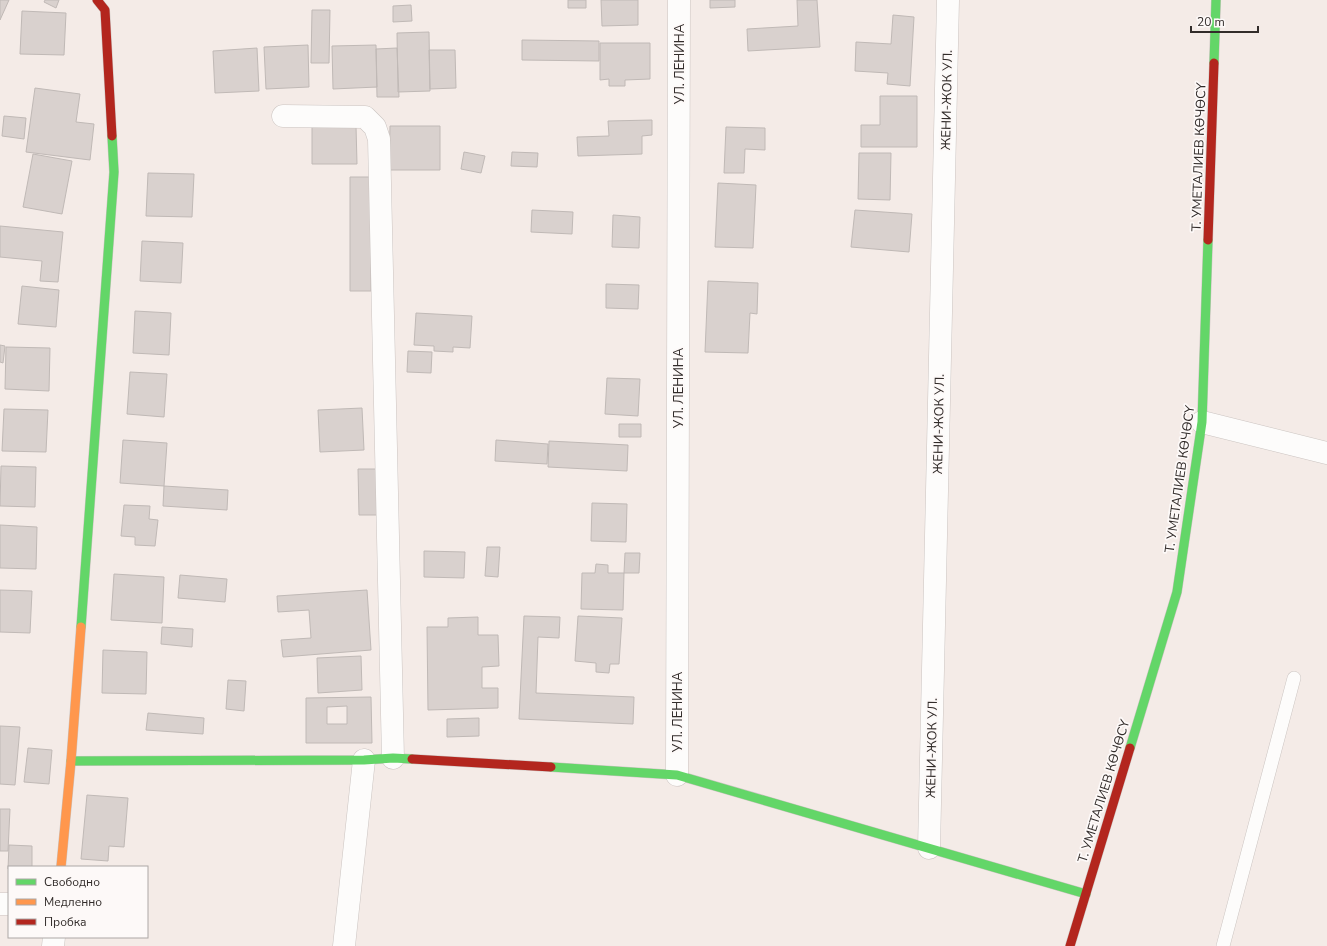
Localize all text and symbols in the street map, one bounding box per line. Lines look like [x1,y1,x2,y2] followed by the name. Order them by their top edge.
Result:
[1191,8,1258,34] scale bar
[1197,14,1225,30] text: 20 m
[671,23,689,105] street label: УЛ. ЛЕНИНА
[937,50,957,150] street label: ЖЕНИ-ЖОК УЛ.
[1187,82,1211,232] street label: Т. УМЕТАЛИЕВ КӨЧӨСҮ
[670,347,688,429] street label: УЛ. ЛЕНИНА
[929,374,949,474] street label: ЖЕНИ-ЖОК УЛ.
[1161,404,1199,554] street label: Т. УМЕТАЛИЕВ КӨЧӨСҮ
[669,671,687,753] street label: УЛ. ЛЕНИНА
[922,698,942,798] street label: ЖЕНИ-ЖОК УЛ.
[1074,717,1134,865] street label: Т. УМЕТАЛИЕВ КӨЧӨСҮ
[8,866,148,938] legend
[44,874,100,890] text: Свободно
[44,894,102,910] text: Медленно
[44,914,87,930] text: Пробка

